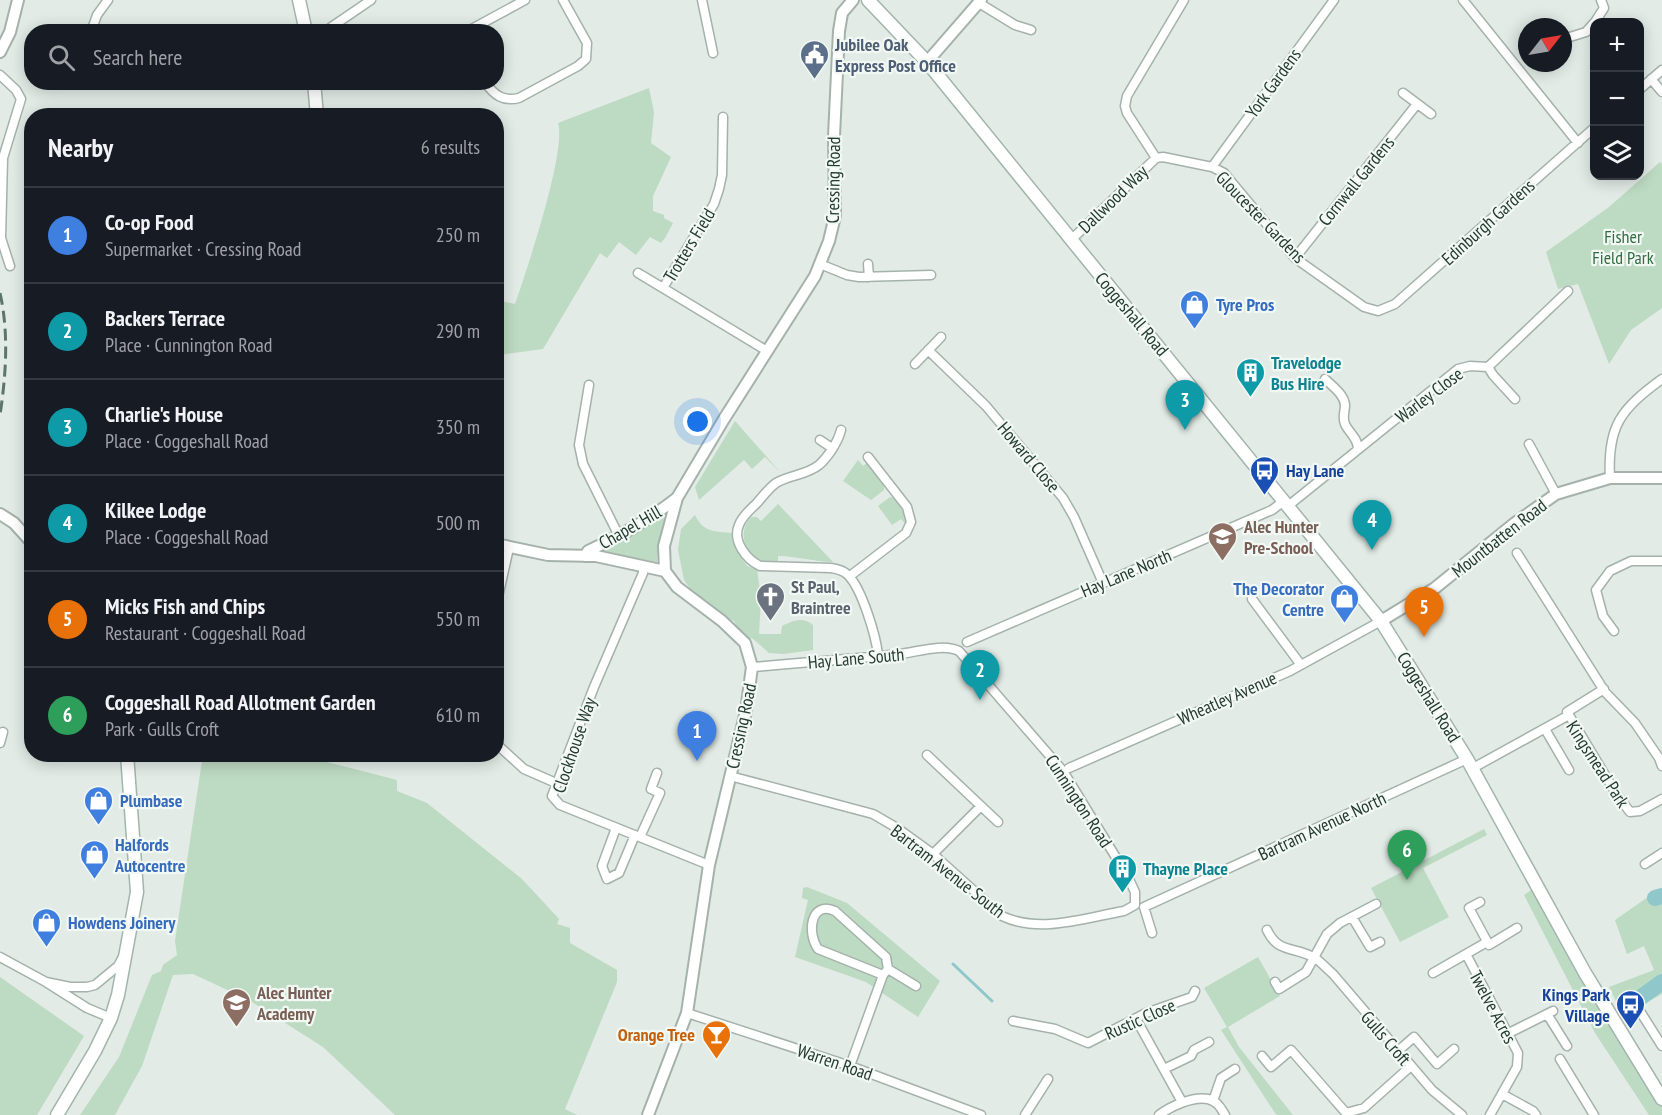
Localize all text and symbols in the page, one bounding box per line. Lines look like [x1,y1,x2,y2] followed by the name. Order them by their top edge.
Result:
[1518,18,1572,72] north arrow
[1590,18,1644,180] map controls
[1590,18,1644,72] button: +
[24,24,504,90] search box
[834,33,956,77] place label: Jubilee Oak Express Post Office
[798,38,830,80] public building icon: Jubilee Oak Express Post Office
[45,41,78,74] icon: search
[93,43,182,71] text: Search here
[1240,44,1306,122] street label: York Gardens
[1590,72,1644,126] button: −
[1590,126,1644,180] button: layers
[48,131,113,164] text: Nearby
[1313,132,1399,230] street label: Cornwall Gardens
[421,134,480,160] text: 6 results
[821,136,845,224] street label: Cressing Road
[1073,160,1153,238] street label: Dallwood Way
[1211,166,1311,268] street label: Gloucester Gardens
[1437,174,1539,270] street label: Edinburgh Gardens
[658,204,720,286] street label: Trotters Field
[105,208,193,236] text: Co-op Food
[63,222,72,248] text: 1
[436,222,480,248] text: 250 m
[1592,225,1654,269] park label: Fisher Field Park
[105,236,302,262] text: Supermarket · Cressing Road
[1090,267,1174,361] street label: Coggeshall Road
[1179,288,1211,330] shop icon: Tyre Pros
[1216,293,1274,316] place label: Tyre Pros
[105,304,225,332] text: Backers Terrace
[63,318,72,344] text: 2
[436,318,480,344] text: 290 m
[105,332,272,358] text: Place · Cunnington Road
[1271,351,1342,395] place label: Travelodge Bus Hire
[1234,356,1266,398] building icon: Travelodge Bus Hire
[1391,362,1467,428] street label: Warley Close
[1166,380,1204,430] pin: 3
[105,400,223,428] text: Charlie's House
[683,407,712,436] your location
[63,414,72,440] text: 3
[436,414,480,440] text: 350 m
[993,417,1065,497] street label: Howard Close
[105,428,268,454] text: Place · Coggeshall Road
[1249,454,1281,496] bus stop icon: Hay Lane
[1286,459,1345,482] place label: Hay Lane
[1447,494,1551,582] street label: Mountbatten Road
[105,496,206,524] text: Kilkee Lodge
[595,499,666,554] street label: Chapel Hill
[1352,500,1392,550] pin: 4
[63,510,72,536] text: 4
[436,510,480,536] text: 500 m
[1243,515,1319,559] place label: Alec Hunter Pre-School
[1207,520,1239,562] school or university icon: Alec Hunter Pre-School
[105,524,268,550] text: Place · Coggeshall Road
[1077,544,1175,602] street label: Hay Lane North
[791,575,851,619] place label: St Paul, Braintree
[1233,577,1325,621] place label: The Decorator Centre
[754,580,786,622] church icon: St Paul, Braintree
[1329,582,1361,624] shop icon: The Decorator Centre
[1404,588,1444,637] pin: 5
[105,592,265,620] text: Micks Fish and Chips
[63,606,72,632] text: 5
[436,606,480,632] text: 550 m
[105,620,306,646] text: Restaurant · Coggeshall Road
[807,642,905,674] street label: Hay Lane South
[1392,647,1466,747] street label: Coggeshall Road
[960,650,1000,700] pin: 2
[1174,666,1280,730] street label: Wheatley Avenue
[721,681,761,771] street label: Cressing Road
[105,688,376,716] text: Coggeshall Road Allotment Garden
[547,694,601,796] street label: Clockhouse Way
[63,702,72,728] text: 6
[436,702,480,728] text: 610 m
[678,712,716,761] pin: 1
[105,716,219,742] text: Park · Gulls Croft
[1561,716,1635,812] street label: Kingsmead Park
[1040,750,1118,852] street label: Cunnington Road
[83,784,115,826] shop icon: Plumbase
[1255,786,1389,866] street label: Bartram Avenue North
[120,789,183,812] place label: Plumbase
[886,819,1010,923] street label: Bartram Avenue South
[1388,830,1426,880] pin: 6
[114,833,186,877] place label: Halfords Autocentre
[78,838,110,880] shop icon: Halfords Autocentre
[1106,852,1138,894] building icon: Thayne Place
[1143,857,1228,880] place label: Thayne Place
[31,906,63,948] shop icon: Howdens Joinery
[68,911,176,934] place label: Howdens Joinery
[1464,967,1522,1047] street label: Twelve Acres
[256,981,332,1025] place label: Alec Hunter Academy
[1542,983,1611,1027] place label: Kings Park Village
[220,986,252,1028] school or university icon: Alec Hunter Academy
[1615,988,1647,1030] bus stop icon: Kings Park Village
[1101,993,1179,1045] street label: Rustic Close
[1356,1006,1416,1070] street label: Gulls Croft
[700,1018,732,1060] bar icon: Orange Tree
[618,1023,695,1046] place label: Orange Tree
[794,1038,876,1086] street label: Warren Road

